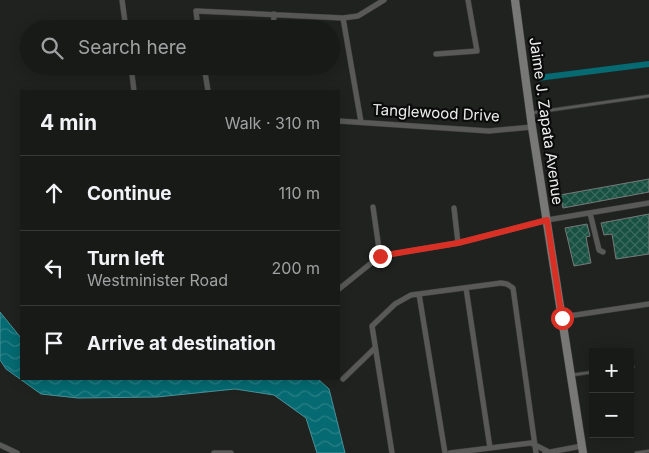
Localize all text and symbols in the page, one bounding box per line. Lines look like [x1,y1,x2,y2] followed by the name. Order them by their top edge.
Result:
[20,20,340,75] search box
[38,34,66,62] icon: search
[78,36,187,59] text: Search here
[525,36,568,206] street label: Jaime J. Zapata Avenue
[372,100,500,125] street label: Tanglewood Drive
[40,110,97,135] text: 4 min
[225,113,320,133] text: Walk · 310 m
[40,179,68,207] icon: ahead
[87,182,172,205] text: Continue
[278,183,320,203] text: 110 m
[369,245,392,268] route end
[87,247,165,270] text: Turn left
[40,254,68,282] icon: left
[272,258,320,278] text: 200 m
[87,270,228,290] text: Westminister Road
[551,307,574,330] route start
[40,329,68,357] icon: arrive
[87,332,276,355] text: Arrive at destination
[589,348,634,438] map controls
[589,348,634,393] button: +
[589,393,634,438] button: −

